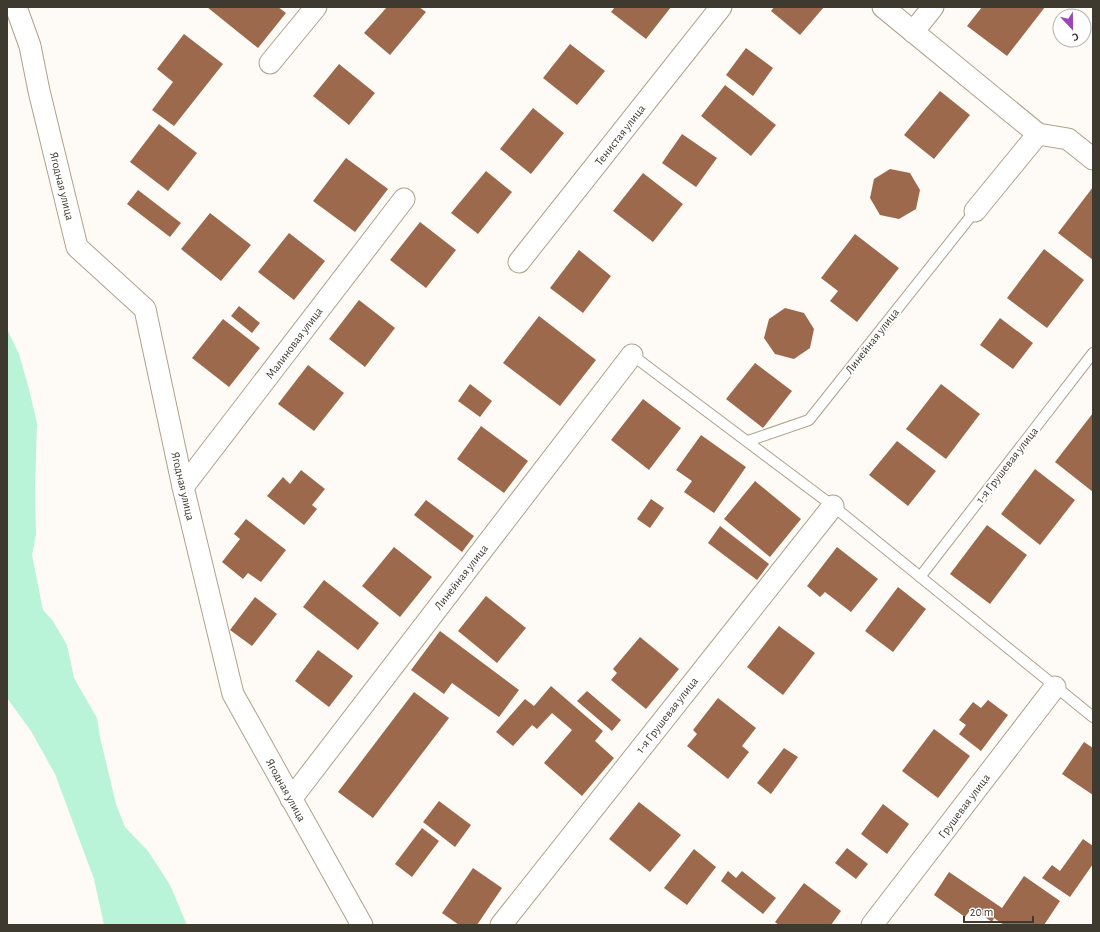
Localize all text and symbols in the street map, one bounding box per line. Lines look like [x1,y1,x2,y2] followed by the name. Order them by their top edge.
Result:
[1052,8,1092,48] north arrow
[1071,31,1080,43] text: С
[593,102,649,168] street label: Тенистая улица
[47,150,76,222] street label: Ягодная улица
[263,305,326,382] street label: Малиновая улица
[843,306,902,377] street label: Линейная улица
[974,424,1041,506] street label: 1-я Грушевая улица
[168,450,197,522] street label: Ягодная улица
[432,542,491,613] street label: Линейная улица
[634,674,701,756] street label: 1-я Грушевая улица
[263,756,309,825] street label: Ягодная улица
[936,771,993,841] street label: Грушевая улица
[964,898,1033,924] scale bar
[970,906,993,918] text: 20 m

